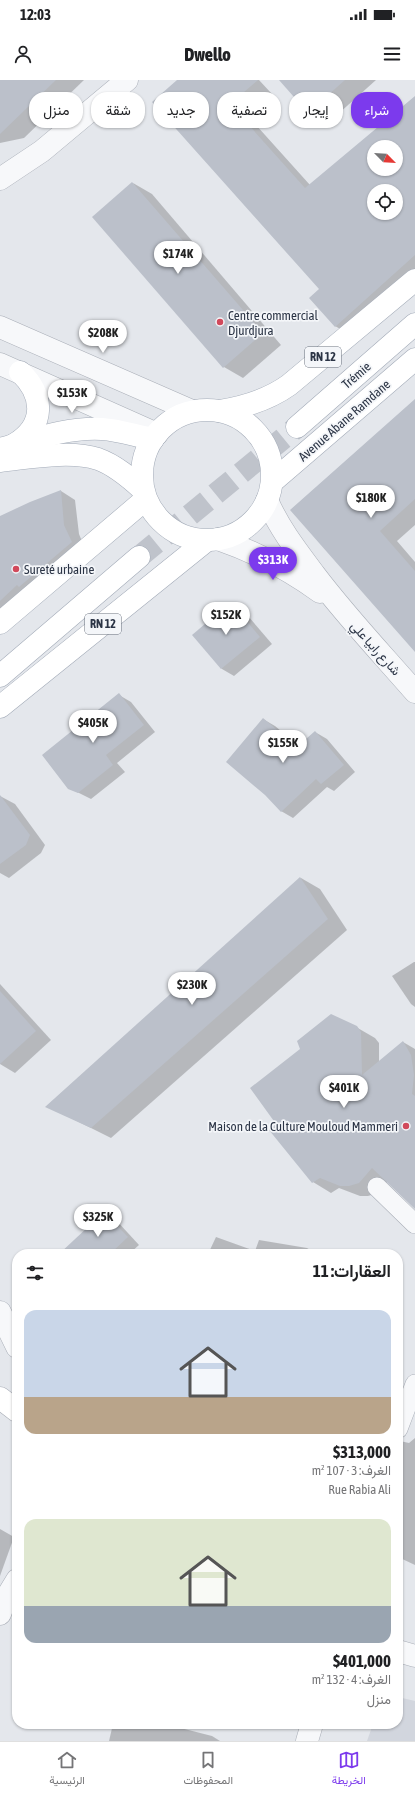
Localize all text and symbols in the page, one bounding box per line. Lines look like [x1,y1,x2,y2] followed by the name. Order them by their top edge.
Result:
[20,6,51,23] text: 12:03
[12,43,34,65] icon: person
[381,43,403,65] icon: menu
[184,44,231,65] text: Dwello
[29,92,83,128] chip: منزل
[91,92,145,128] chip: شقة
[153,92,209,128] chip: جديد
[217,92,281,128] chip: تصفية
[289,92,343,128] chip: إيجار
[351,92,403,128] chip: شراء
[367,140,403,176] north arrow
[367,140,403,220] map controls
[367,184,403,220] button: locate
[150,241,206,275] pin: $174K
[163,246,193,261] text: $174K
[228,308,319,338] place label: Centre commercial Djurdjura
[215,317,225,327] marker: Centre commercial Djurdjura
[75,320,131,354] pin: $208K
[88,325,118,340] text: $208K
[305,347,341,367] road number: RN 12
[339,359,374,392] street label: Trémie
[295,376,393,464] street label: Avenue Abane Ramdane
[44,380,100,414] pin: $153K
[57,385,87,400] text: $153K
[343,485,399,519] pin: $180K
[356,490,386,505] text: $180K
[245,547,301,581] pin: $313K
[258,552,288,567] text: $313K
[24,562,94,577] place label: Sureté urbaine
[11,564,21,574] marker: Sureté urbaine
[198,602,254,636] pin: $152K
[211,607,241,622] text: $152K
[85,614,121,634] road number: RN 12
[345,618,404,680] street label: شارع رابيا علي
[65,710,121,744] pin: $405K
[78,715,108,730] text: $405K
[255,730,311,764] pin: $155K
[268,735,298,750] text: $155K
[164,972,220,1006] pin: $230K
[177,977,207,992] text: $230K
[316,1075,372,1109] pin: $401K
[329,1080,359,1095] text: $401K
[208,1119,398,1134] place label: Maison de la Culture Mouloud Mammeri
[401,1121,411,1131] marker: Maison de la Culture Mouloud Mammeri
[70,1204,126,1238] pin: $325K
[83,1209,113,1224] text: $325K
[313,1261,391,1281] text: العقارات: 11
[24,1262,46,1284] icon: filters
[172,1336,244,1408] icon: home
[333,1442,391,1462] text: $313,000
[312,1463,391,1478] text: الغرف: 3 · 107 m²
[328,1482,391,1497] text: Rue Rabia Ali
[172,1545,244,1617] icon: home
[333,1651,391,1671] text: $401,000
[312,1672,391,1687] text: الغرف: 4 · 132 m²
[367,1692,391,1707] text: منزل
[49,1749,85,1790] tab: الرئيسية
[184,1749,233,1790] tab: المحفوظات
[332,1749,366,1790] tab: الخريطة

